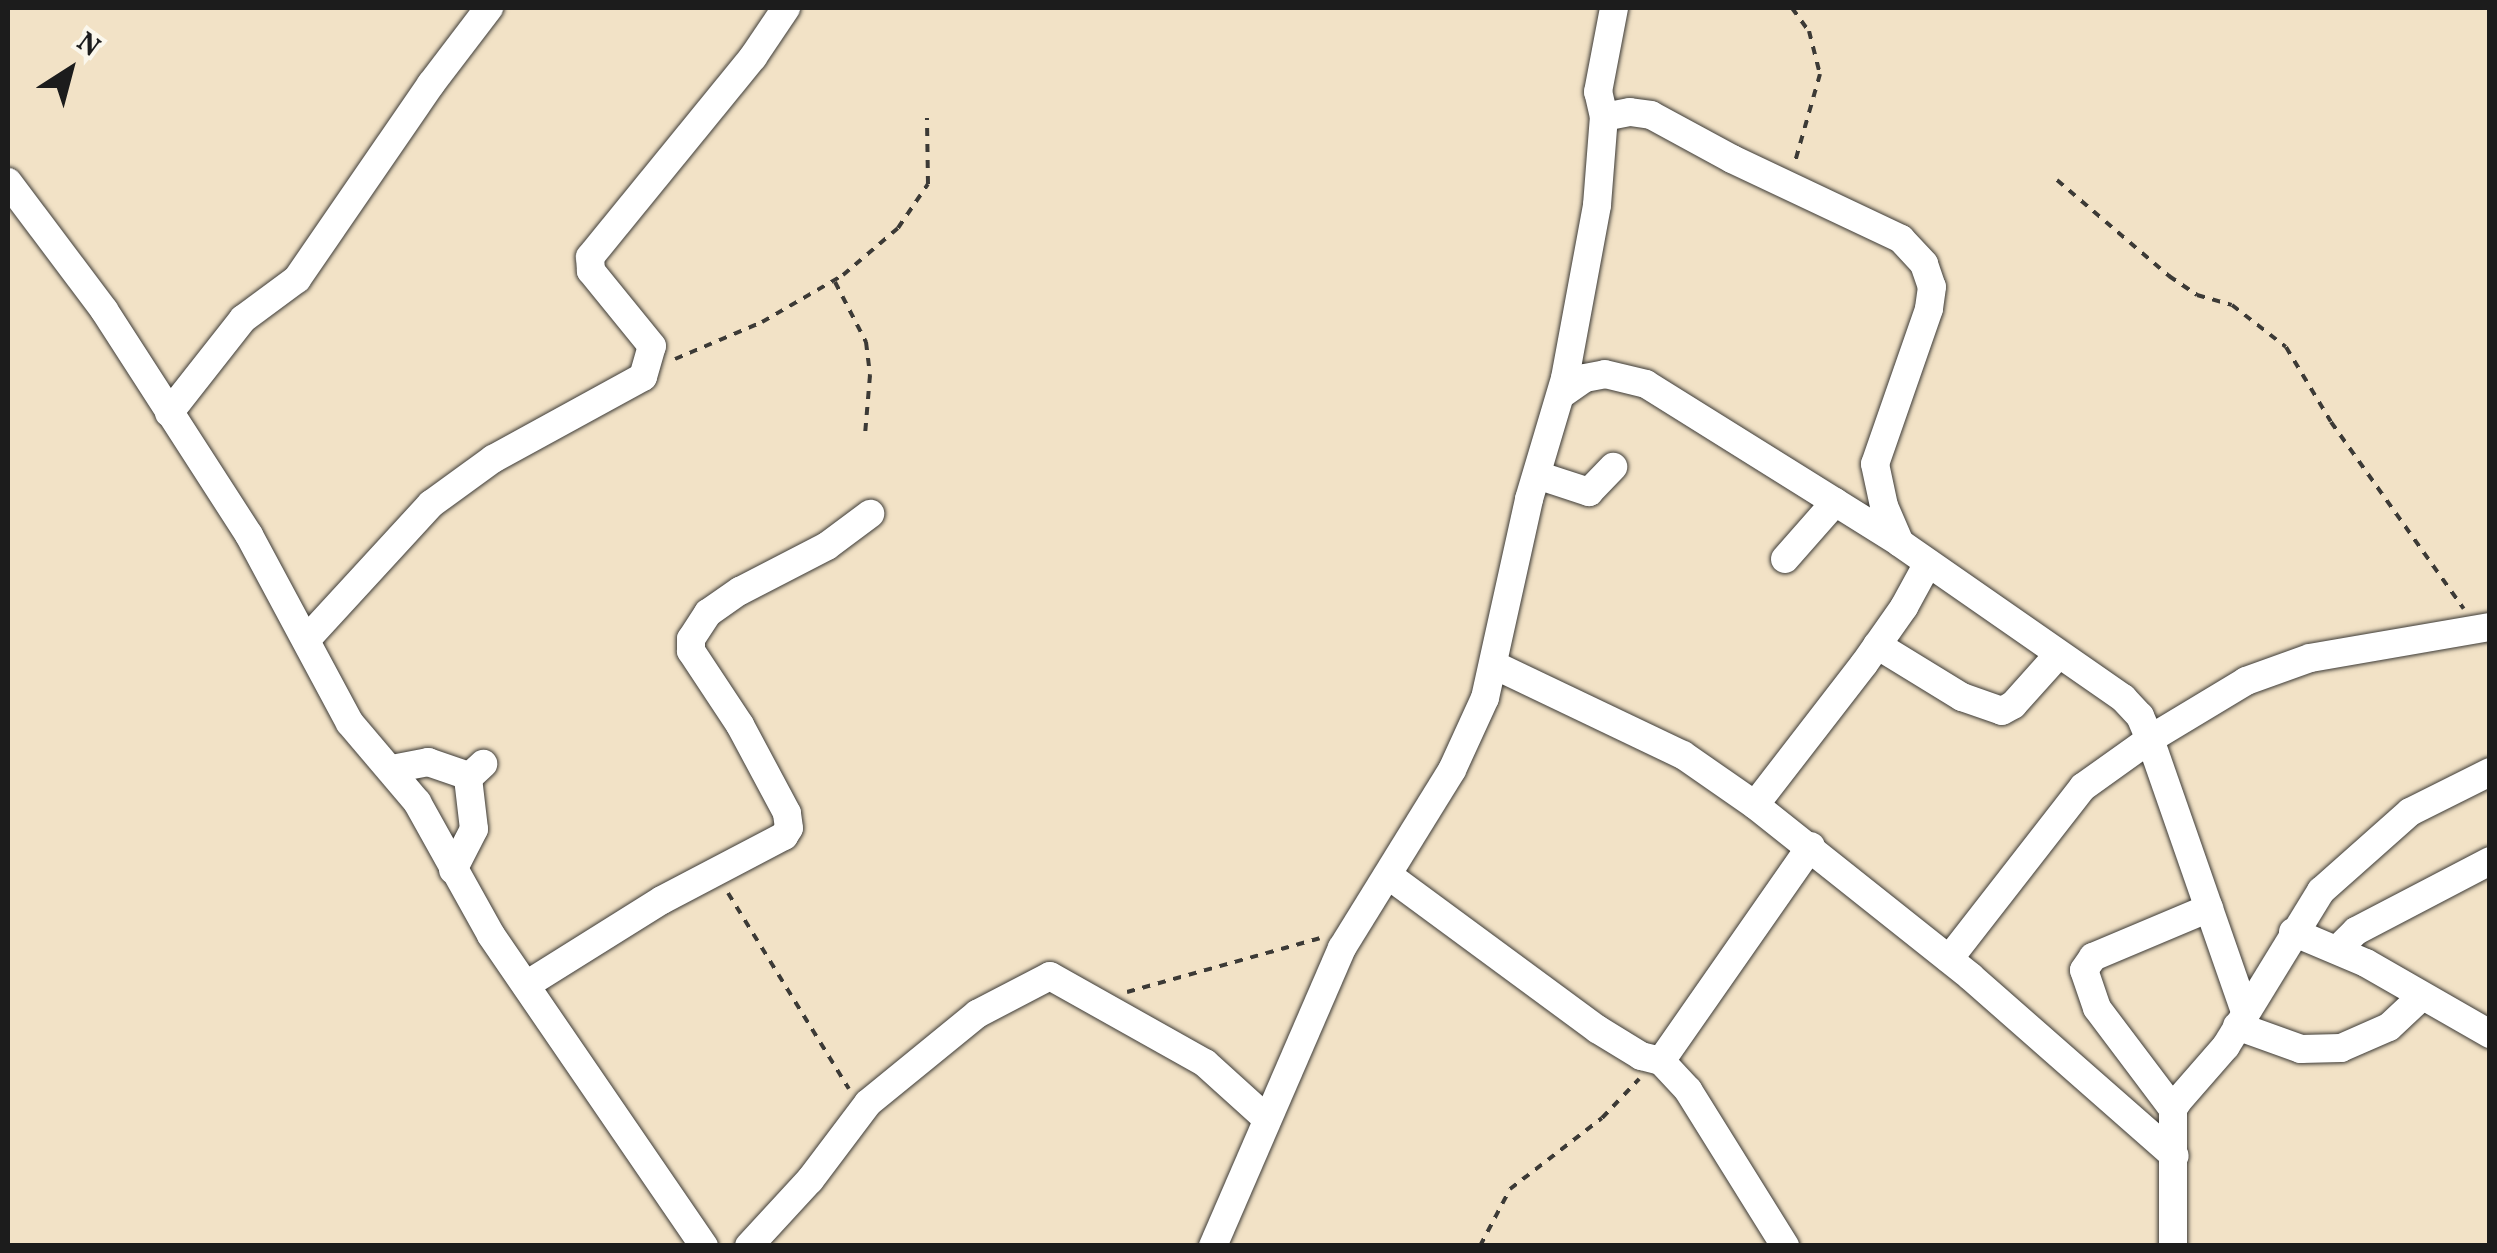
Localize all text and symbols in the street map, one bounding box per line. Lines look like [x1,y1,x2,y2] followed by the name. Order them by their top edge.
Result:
[20,20,120,120] north arrow
[68,24,108,67] text: N

